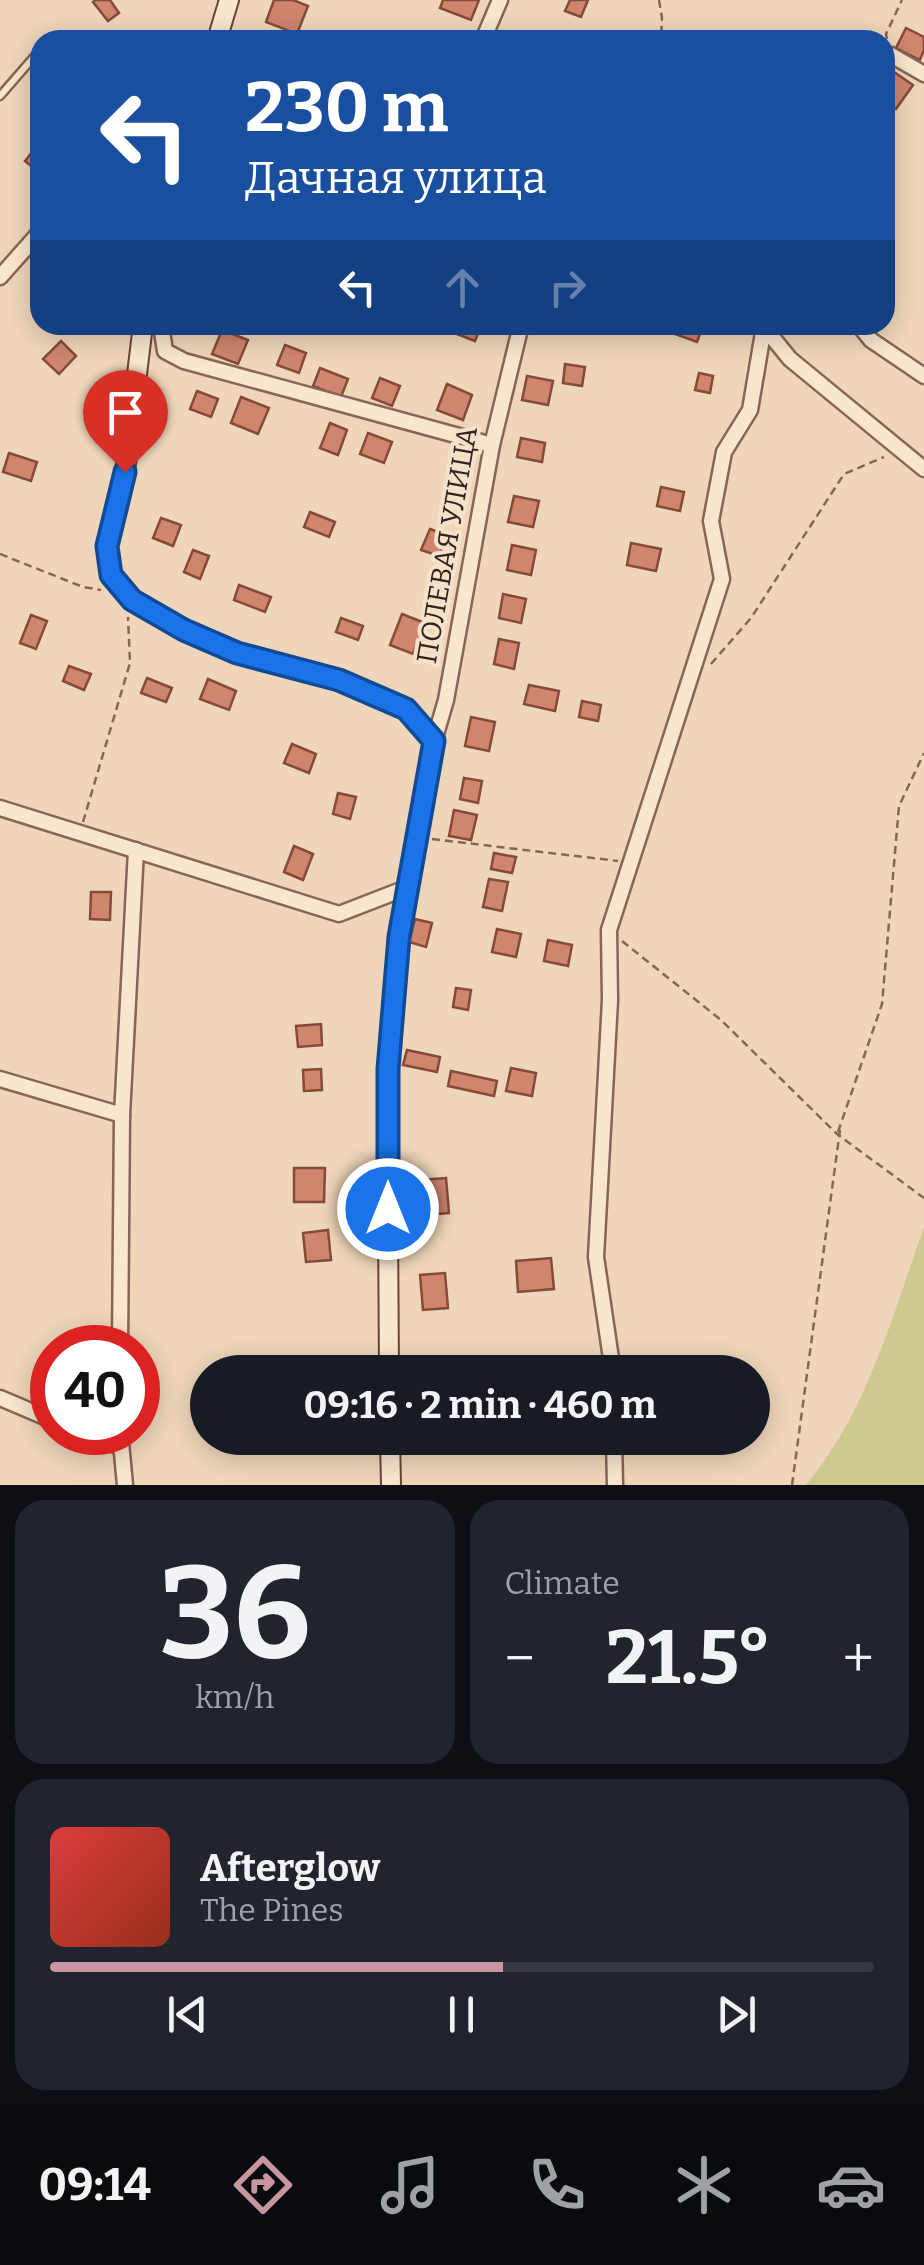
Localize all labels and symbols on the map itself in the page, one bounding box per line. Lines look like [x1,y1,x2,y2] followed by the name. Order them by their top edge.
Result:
[83,370,168,473] pin
[410,424,484,666] street label: ПОЛЕВАЯ УЛИЦА
[336,1157,440,1261] position arrow
[30,1325,160,1455] speed limit sign: 40

